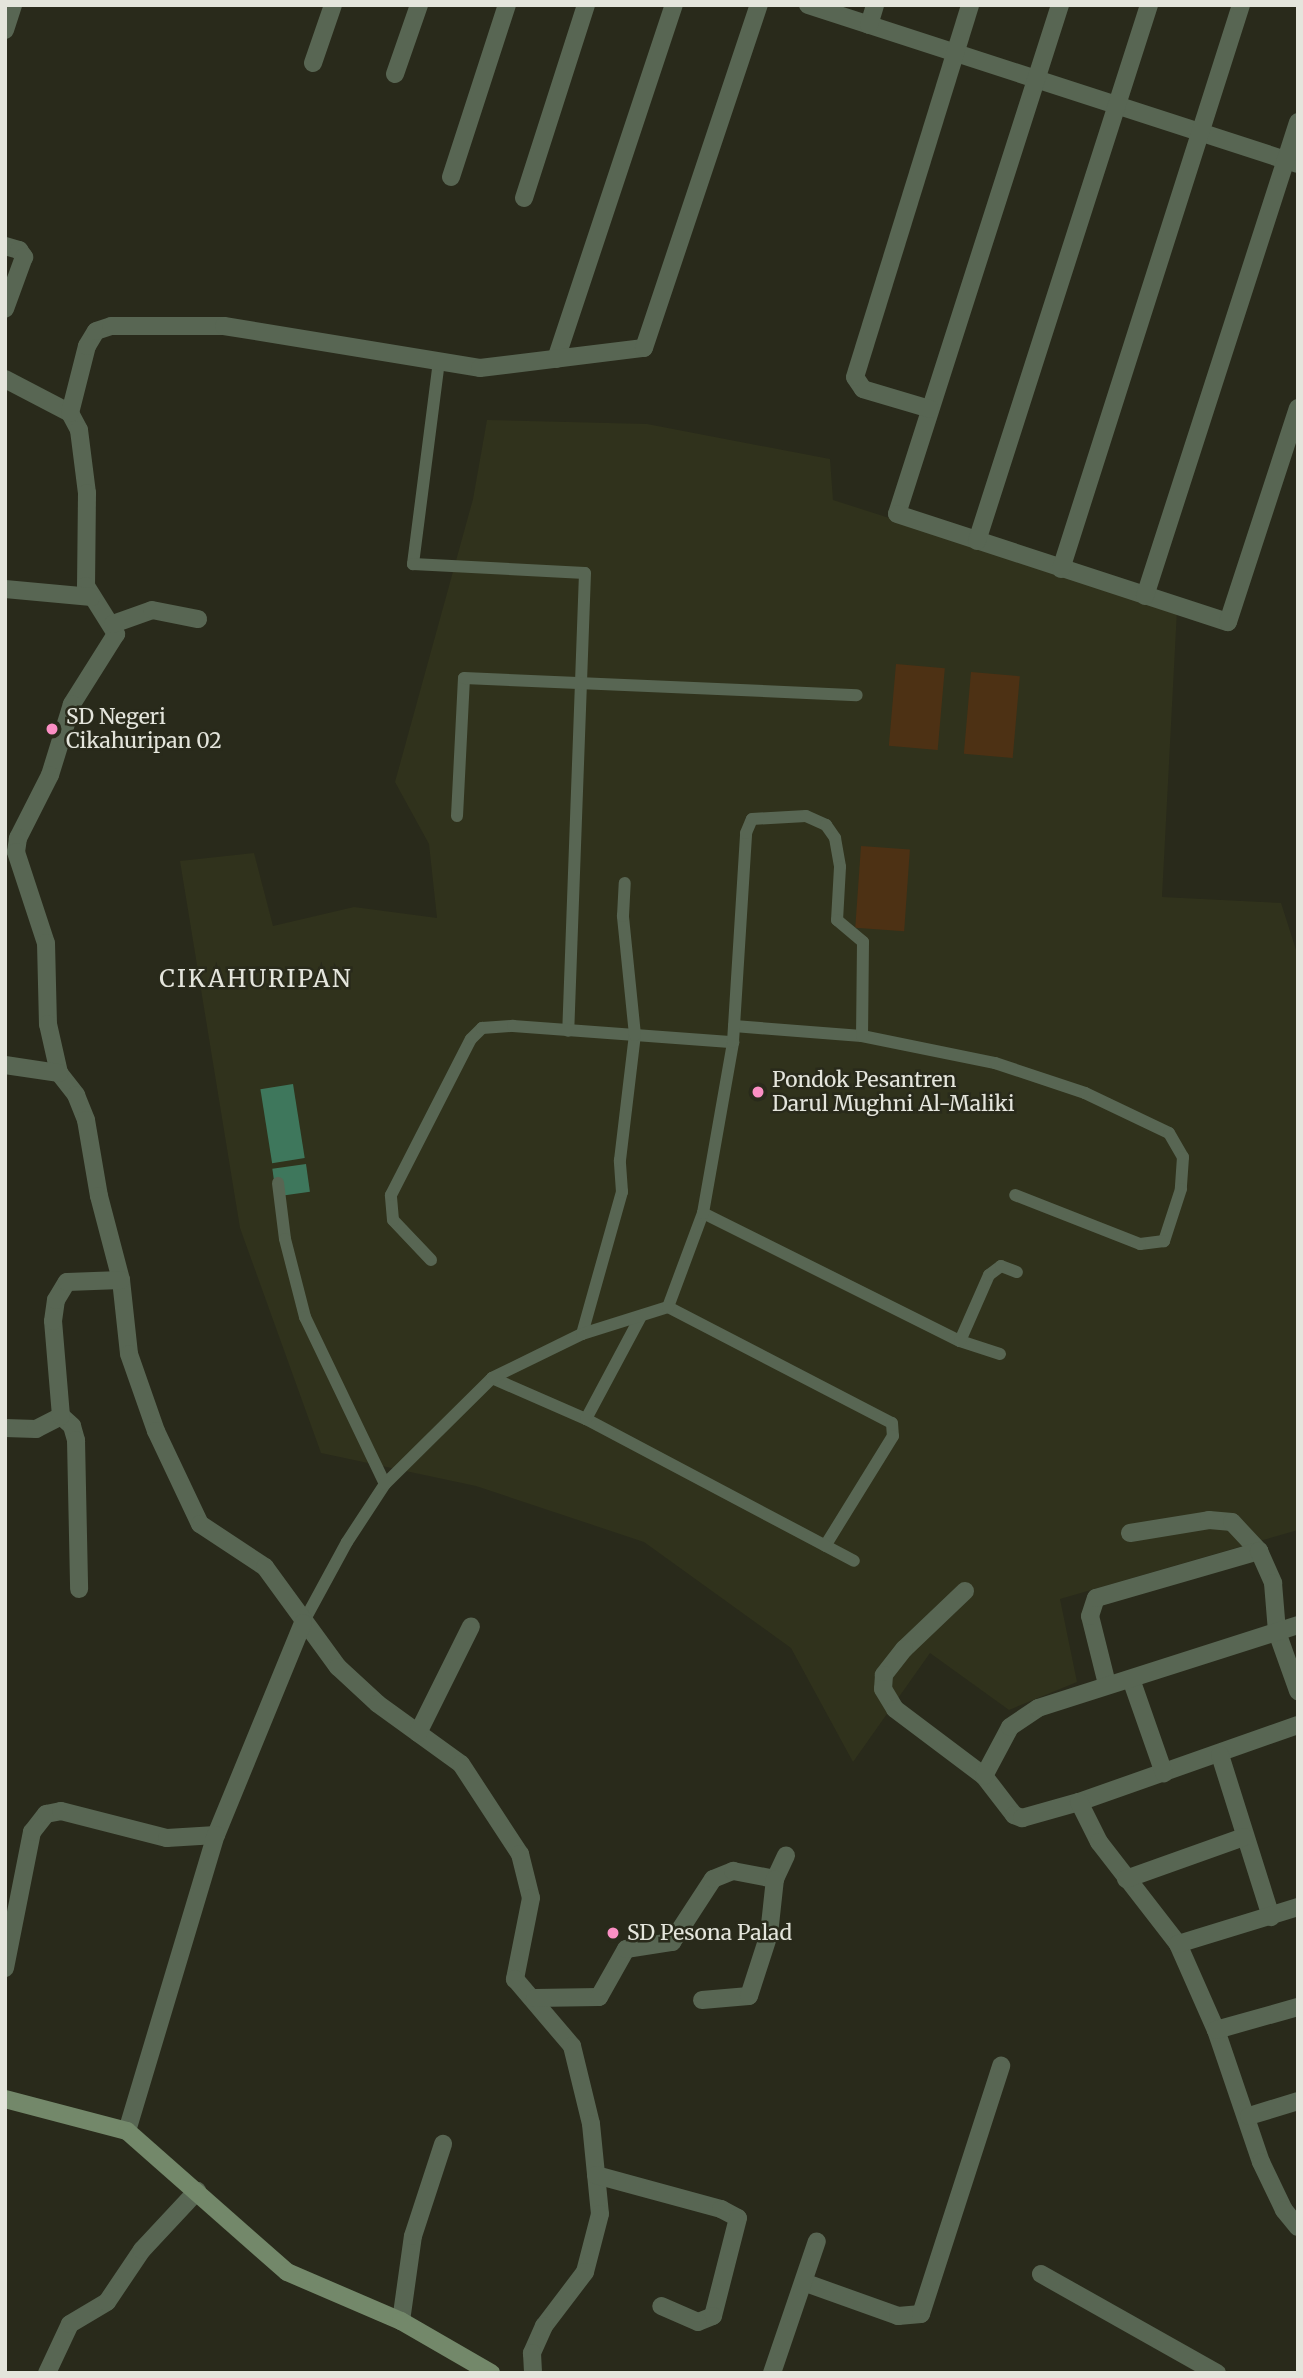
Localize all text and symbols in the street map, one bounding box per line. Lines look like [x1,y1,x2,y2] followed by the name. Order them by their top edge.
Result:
[66,704,222,754] place label: SD Negeri Cikahuripan 02
[44,721,60,737] marker: SD Negeri Cikahuripan 02
[161,965,351,993] district label: CIKAHURIPAN
[772,1067,1015,1117] place label: Pondok Pesantren Darul Mughni Al-Maliki
[750,1084,766,1100] marker: Pondok Pesantren Darul Mughni Al-Maliki
[627,1920,792,1946] place label: SD Pesona Palad
[605,1925,621,1941] marker: SD Pesona Palad

